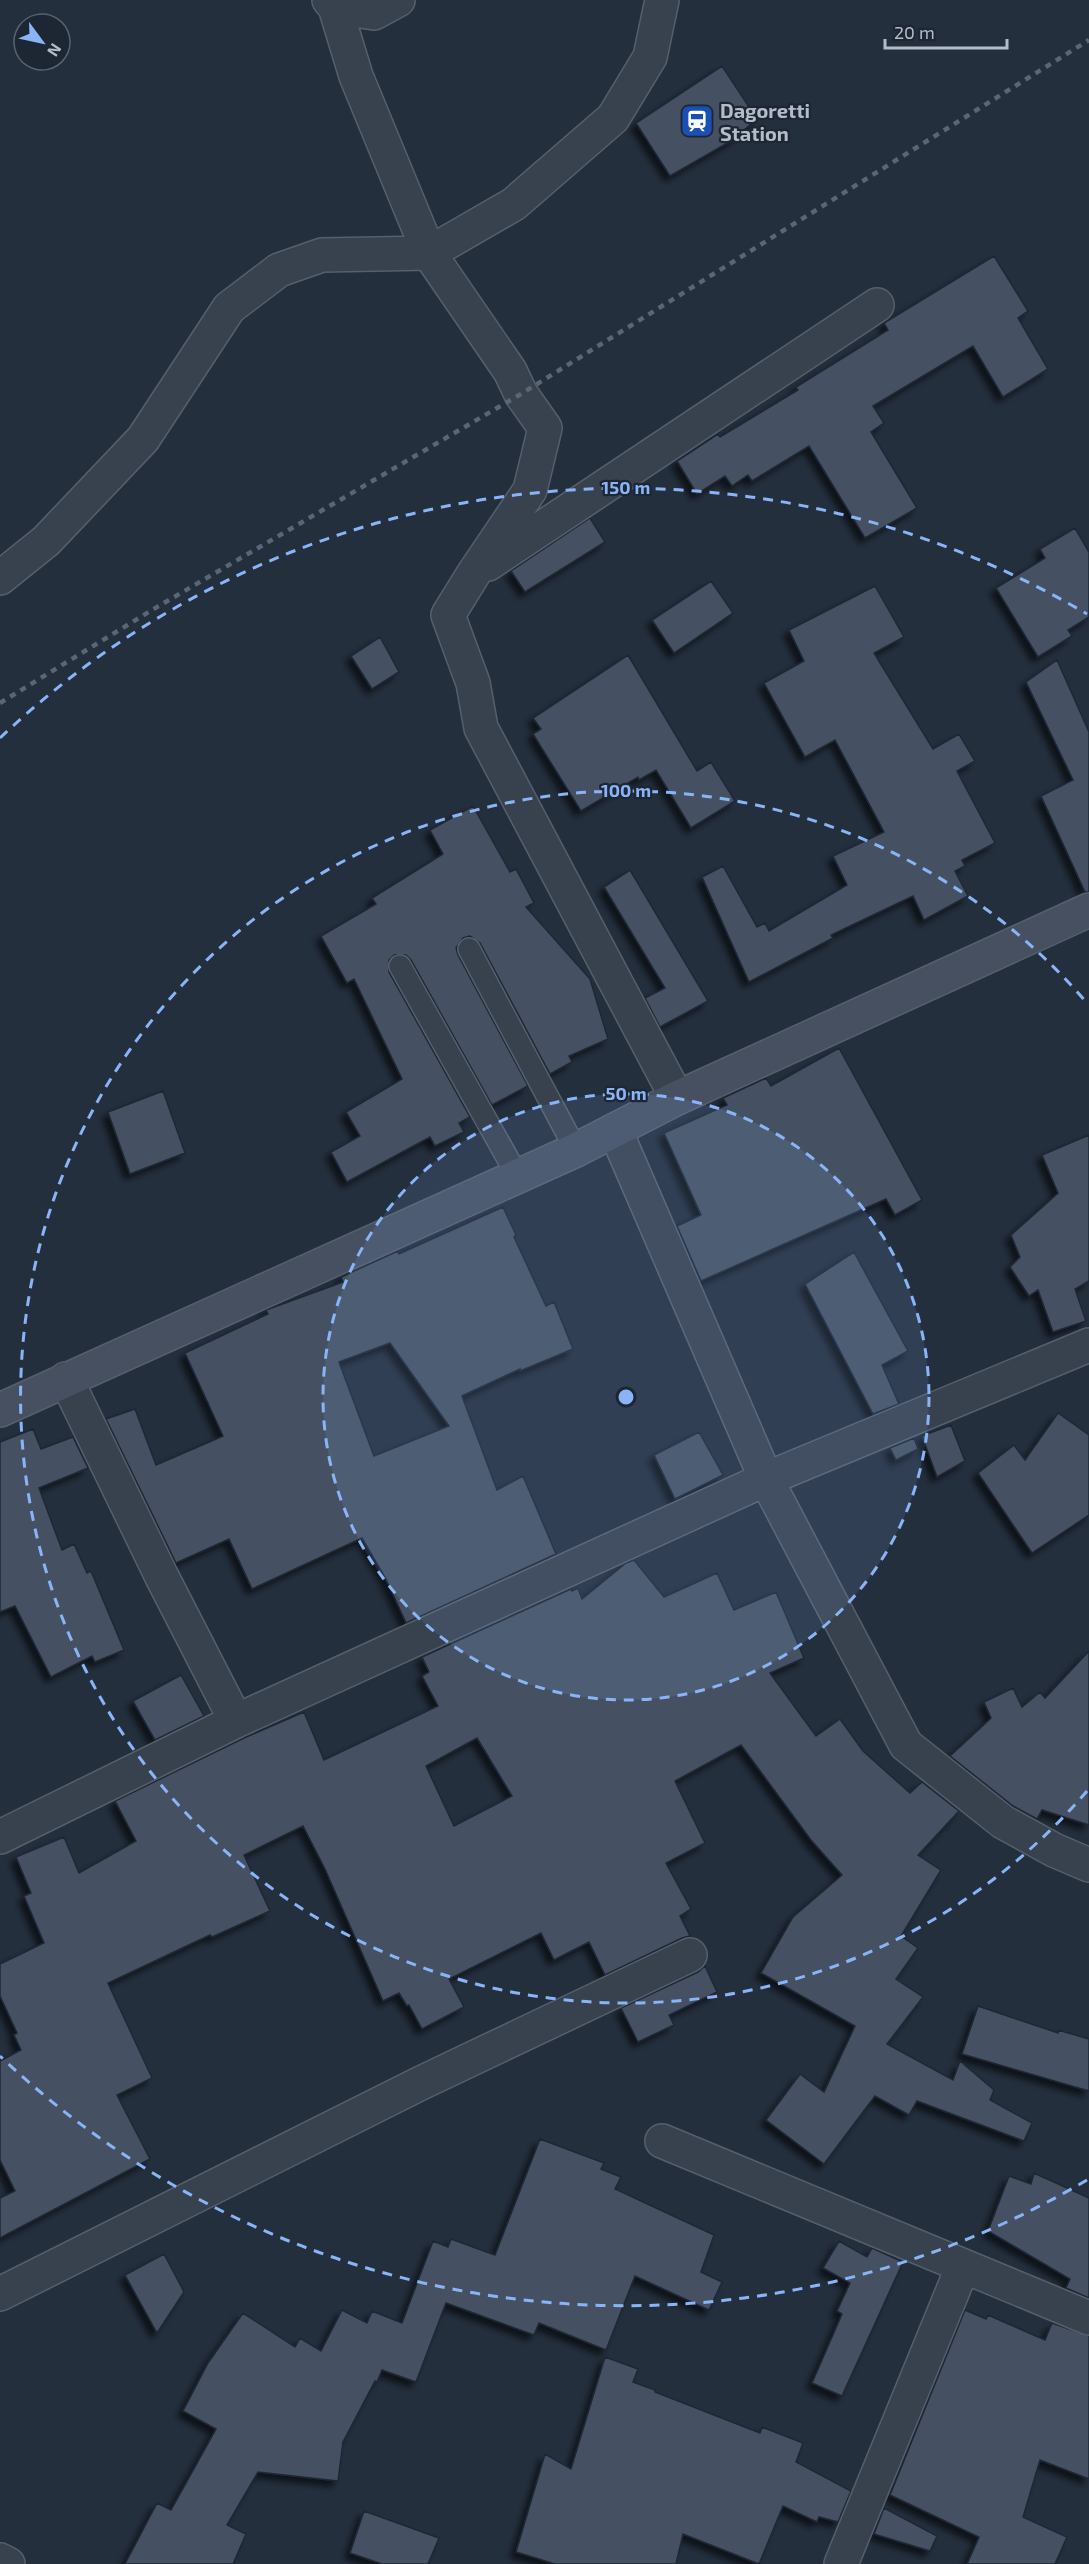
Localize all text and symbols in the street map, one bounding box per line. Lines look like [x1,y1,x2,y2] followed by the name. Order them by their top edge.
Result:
[12,12,72,72] north arrow
[885,12,1006,50] scale bar
[894,21,935,43] text: 20 m
[44,40,66,60] text: N
[720,98,810,145] place label: Dagoretti Station
[679,103,715,139] station icon: Dagoretti Station
[602,476,650,498] text: 150 m
[601,779,651,801] text: 100 m
[605,1082,647,1104] text: 50 m
[616,1387,636,1407] centre of rings

